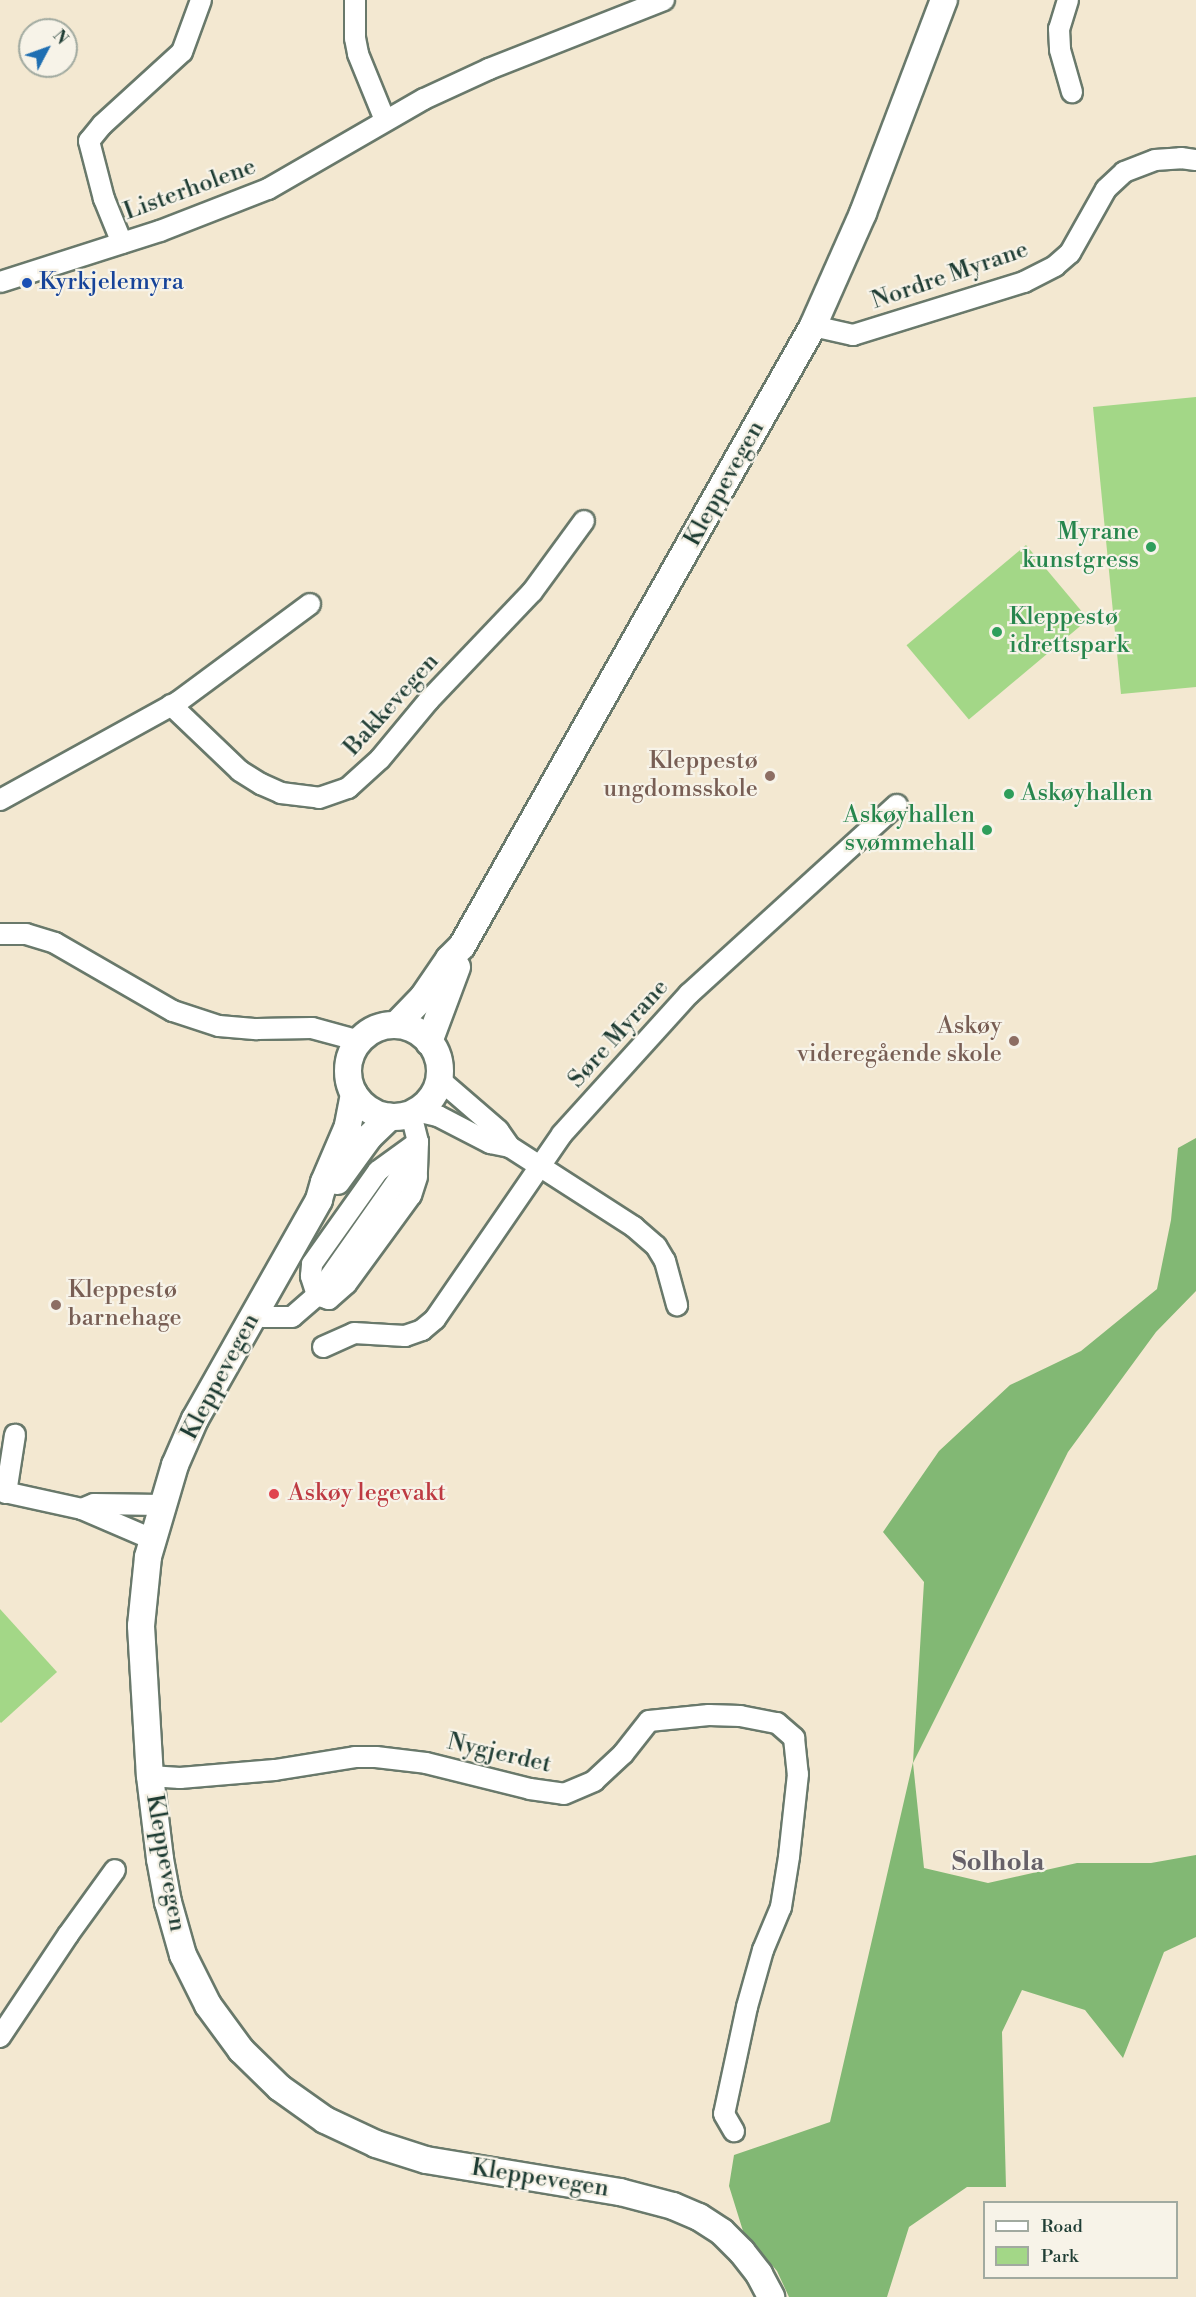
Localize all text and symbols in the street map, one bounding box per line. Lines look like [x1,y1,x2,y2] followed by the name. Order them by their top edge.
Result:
[18,18,78,78] north arrow
[48,26,72,49] text: N
[120,153,260,227] street label: Listerholene
[868,236,1032,316] street label: Nordre Myrane
[39,269,184,297] place label: Kyrkjelemyra
[20,276,34,290] marker: Kyrkjelemyra
[679,416,771,552] street label: Kleppevegen
[1022,519,1139,575] place label: Myrane kunstgress
[1144,540,1158,554] marker: Myrane kunstgress
[1009,604,1129,660] place label: Kleppestø idrettspark
[990,625,1004,639] marker: Kleppestø idrettspark
[338,648,446,762] street label: Bakkevegen
[603,748,758,804] place label: Kleppestø ungdomsskole
[763,769,777,783] marker: Kleppestø ungdomsskole
[1021,780,1153,808] place label: Askøyhallen
[1002,787,1016,801] marker: Askøyhallen
[843,802,975,858] place label: Askøyhallen svømmehall
[980,823,994,837] marker: Askøyhallen svømmehall
[563,974,675,1094] street label: Søre Myrane
[797,1013,1002,1069] place label: Askøy videregående skole
[1007,1034,1021,1048] marker: Askøy videregående skole
[68,1277,182,1333] place label: Kleppestø barnehage
[49,1298,63,1312] marker: Kleppestø barnehage
[176,1309,266,1445] street label: Kleppevegen
[288,1480,446,1508] place label: Askøy legevakt
[265,1485,283,1503] marker: Askøy legevakt
[444,1728,554,1780] street label: Nygjerdet
[139,1792,191,1934] street label: Kleppevegen
[952,1847,1044,1879] district label: Solhola
[469,2154,611,2204] street label: Kleppevegen
[983,2201,1178,2279] legend
[1041,2215,1083,2238] text: Road
[1041,2245,1078,2268] text: Park

